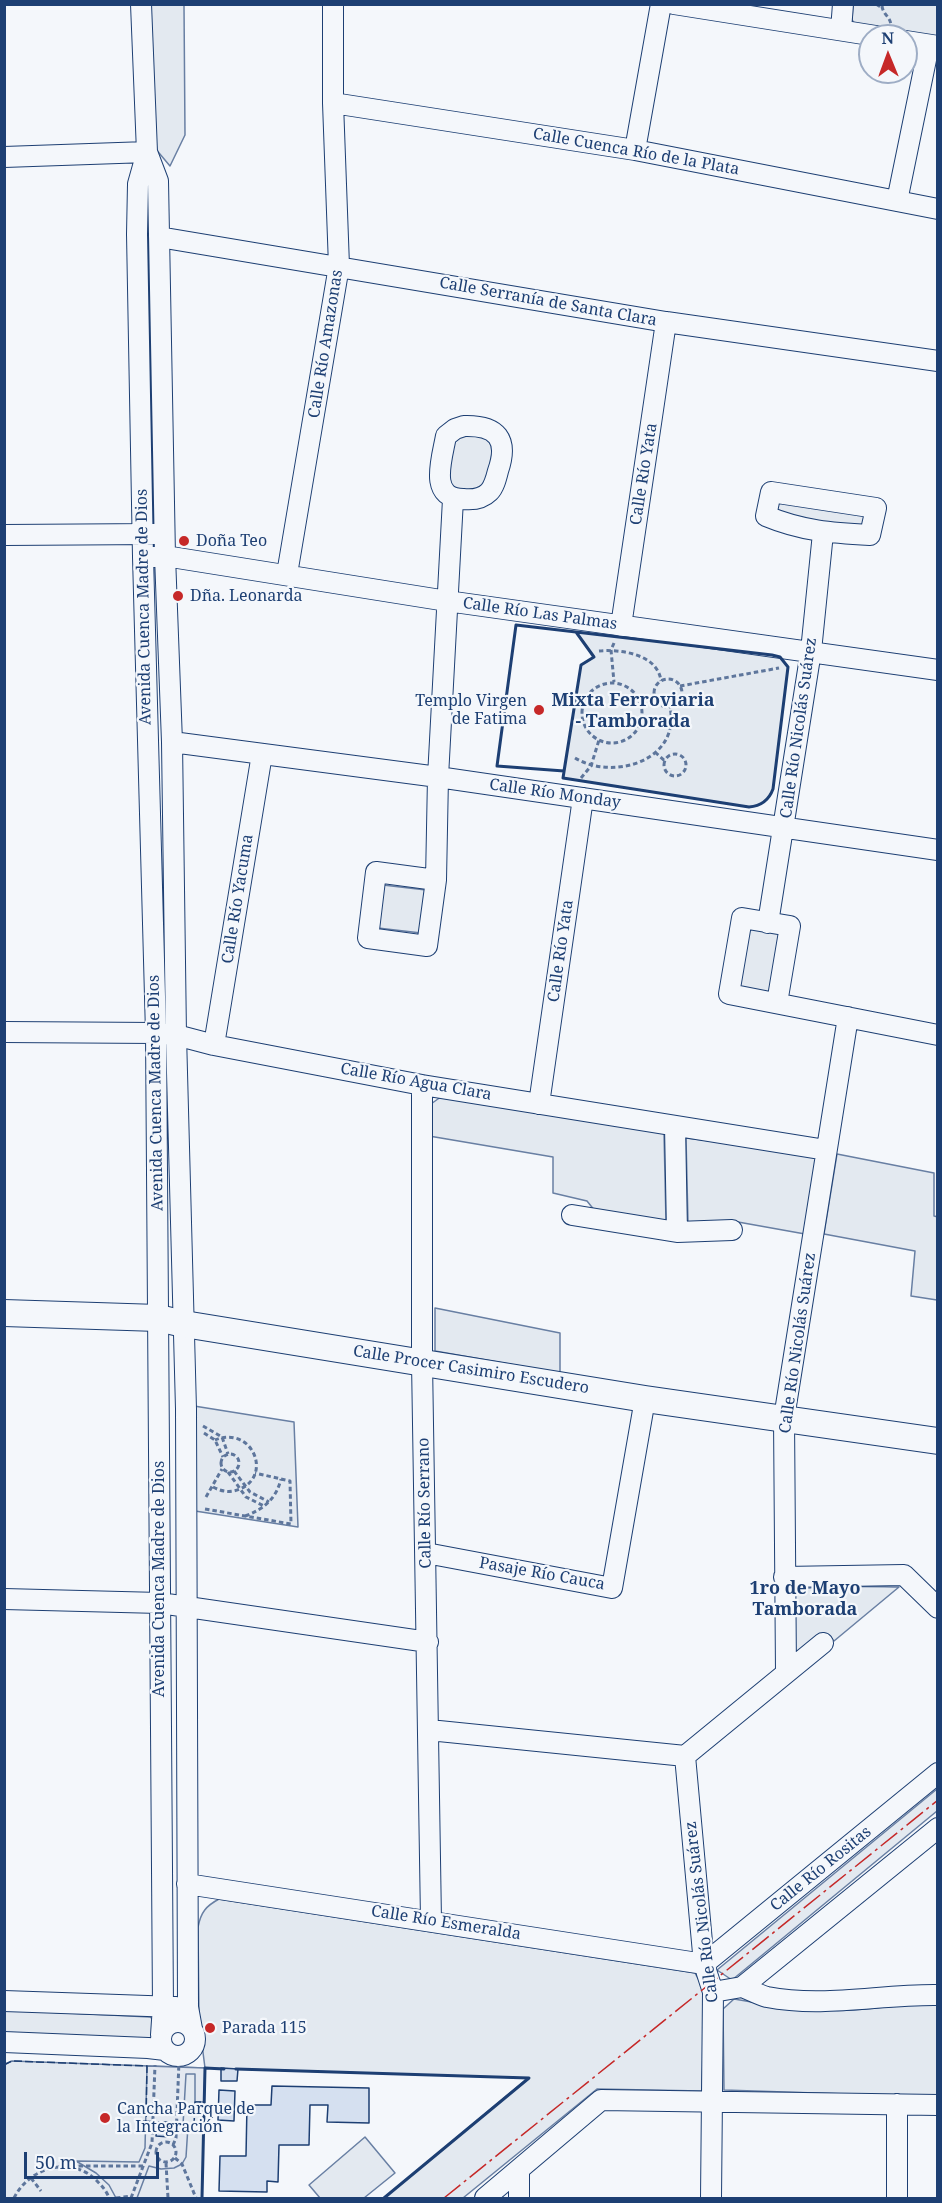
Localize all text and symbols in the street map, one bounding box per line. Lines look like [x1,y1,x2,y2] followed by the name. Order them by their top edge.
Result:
[858,24,918,84] north arrow
[881,27,894,49] text: N
[531,124,741,180] street label: Calle Cuenca Río de la Plata
[305,269,347,419] street label: Calle Río Amazonas
[438,273,658,331] street label: Calle Serranía de Santa Clara
[626,422,662,526] street label: Calle Río Yata
[132,489,156,725] street label: Avenida Cuenca Madre de Dios
[196,531,267,551] place label: Doña Teo
[177,534,191,548] marker: Doña Teo
[190,586,303,606] place label: Dña. Leonarda
[171,589,185,603] marker: Dña. Leonarda
[462,594,618,634] street label: Calle Río Las Palmas
[777,636,821,820] street label: Calle Río Nicolás Suárez
[551,690,715,732] district label: Mixta Ferroviaria - Tamborada
[415,691,527,729] place label: Templo Virgen de Fatima
[532,703,546,717] marker: Templo Virgen de Fatima
[488,775,622,813] street label: Calle Río Monday
[218,833,258,965] street label: Calle Río Yacuma
[544,899,578,1003] street label: Calle Río Yata
[144,975,168,1211] street label: Avenida Cuenca Madre de Dios
[339,1059,493,1105] street label: Calle Río Agua Clara
[776,1251,820,1435] street label: Calle Río Nicolás Suárez
[352,1342,590,1398] street label: Calle Procer Casimiro Escudero
[414,1437,436,1569] street label: Calle Río Serrano
[149,1461,169,1697] street label: Avenida Cuenca Madre de Dios
[478,1553,606,1595] street label: Pasaje Río Cauca
[749,1578,861,1620] district label: 1ro de Mayo Tamborada
[681,1820,723,2004] street label: Calle Río Nicolás Suárez
[767,1822,875,1916] street label: Calle Río Rositas
[370,1902,522,1944] street label: Calle Río Esmeralda
[222,2018,307,2038] place label: Parada 115
[203,2021,217,2035] marker: Parada 115
[117,2099,255,2137] place label: Cancha Parque de la Integración
[98,2111,112,2125] marker: Cancha Parque de la Integración
[27,2140,162,2178] scale bar
[35,2150,77,2174] text: 50 m

